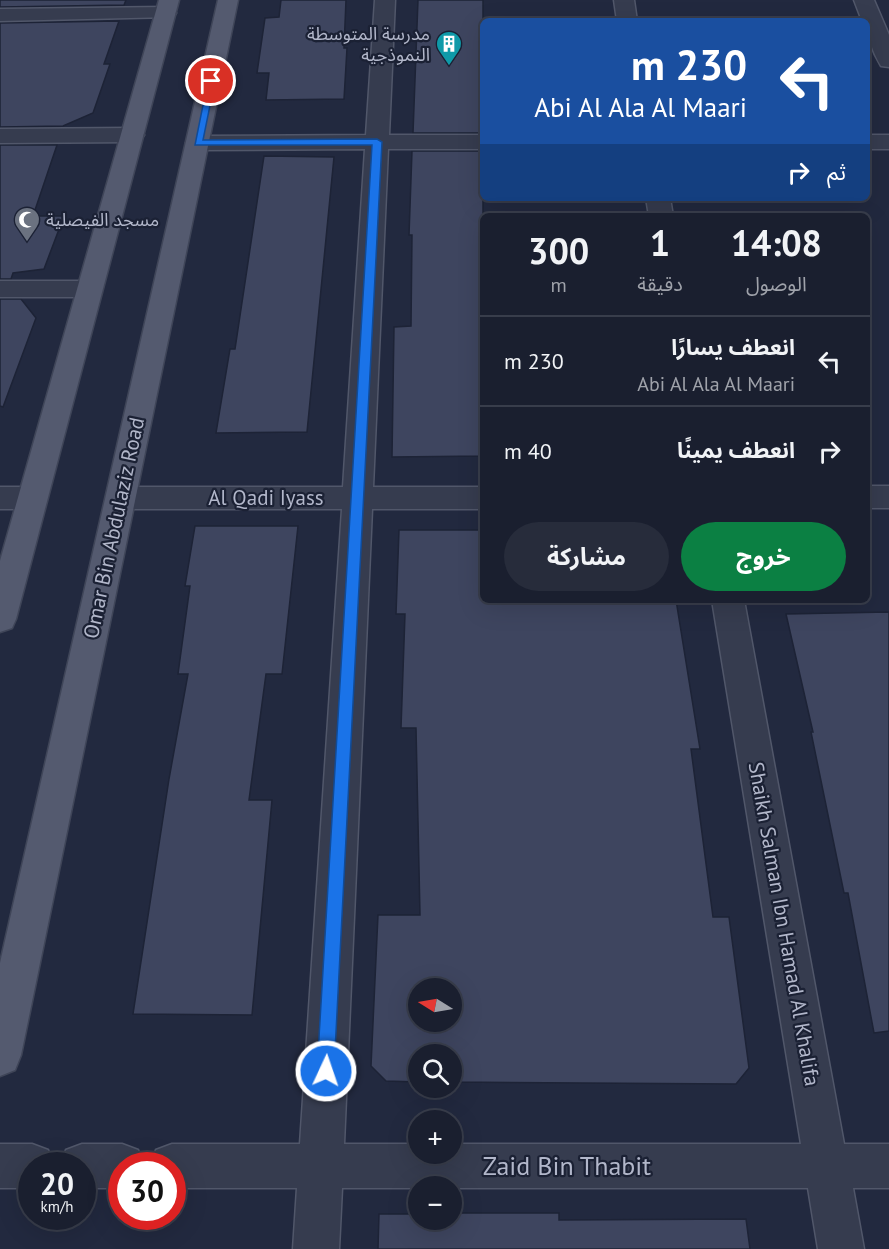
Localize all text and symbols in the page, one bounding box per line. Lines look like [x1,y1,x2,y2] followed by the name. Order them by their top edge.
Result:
[307,22,430,66] place label: مدرسة المتوسطة النموذجية
[434,29,464,67] building icon: مدرسة المتوسطة النموذجية
[631,37,747,92] text: 230 m
[768,42,846,120] icon: left
[185,55,236,106] pin
[194,64,227,97] icon: arrive
[534,90,747,124] text: Abi Al Ala Al Maari
[782,156,815,189] icon: right
[827,158,846,186] text: ثم
[12,205,42,243] mosque icon: مسجد الفيصلية
[46,208,159,231] place label: مسجد الفيصلية
[650,219,670,266] text: 1
[731,219,822,266] text: 14:08
[528,227,589,274] text: 300
[637,271,683,297] text: دقيقة
[746,271,807,297] text: الوصول
[550,272,567,298] text: m
[671,333,795,361] text: انعطف يسارًا
[813,345,846,378] icon: left
[504,347,564,375] text: 230 m
[637,371,795,397] text: Abi Al Ala Al Maari
[77,415,150,641] street label: Omar Bin Abdulaziz Road
[813,435,846,468] icon: right
[677,436,795,464] text: انعطف يمينًا
[504,437,552,465] text: 40 m
[208,484,324,511] street label: Al Qadi Iyass
[504,522,669,591] button: مشاركة
[681,522,846,591] button: خروج
[743,760,826,1088] street label: Shaikh Salman Ibn Hamad Al Khalifa
[408,978,462,1032] north arrow
[408,978,462,1230] map controls
[294,1039,358,1103] position arrow
[408,1044,462,1098] button: search
[408,1110,462,1164] button: +
[483,1149,651,1182] street label: Zaid Bin Thabit
[108,1152,186,1230] speed limit sign: 30
[40,1164,74,1203] text: 20
[408,1176,462,1230] button: −
[41,1197,73,1216] text: km/h

